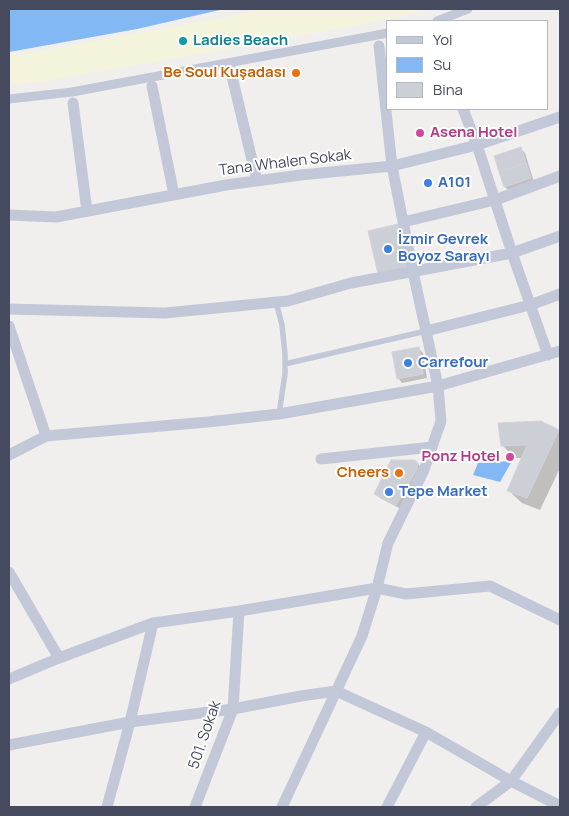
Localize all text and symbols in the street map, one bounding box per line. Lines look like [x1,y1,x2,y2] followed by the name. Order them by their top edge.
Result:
[386,20,549,110] legend
[433,29,453,50] text: Yol
[193,32,288,50] place label: Ladies Beach
[177,35,189,47] marker: Ladies Beach
[433,54,451,75] text: Su
[163,64,286,82] place label: Be Soul Kuşadası
[290,67,302,79] marker: Be Soul Kuşadası
[433,79,463,100] text: Bina
[430,124,517,142] place label: Asena Hotel
[414,127,426,139] marker: Asena Hotel
[218,146,352,180] street label: Tana Whalen Sokak
[438,174,471,192] place label: A101
[422,177,434,189] marker: A101
[398,231,490,266] place label: İzmir Gevrek Boyoz Sarayı
[382,243,394,255] marker: İzmir Gevrek Boyoz Sarayı
[418,354,489,372] place label: Carrefour
[402,357,414,369] marker: Carrefour
[421,448,500,466] place label: Ponz Hotel
[504,451,516,463] marker: Ponz Hotel
[337,464,389,482] place label: Cheers
[393,467,405,479] marker: Cheers
[399,483,488,501] place label: Tepe Market
[383,486,395,498] marker: Tepe Market
[185,698,225,772] street label: 501. Sokak

